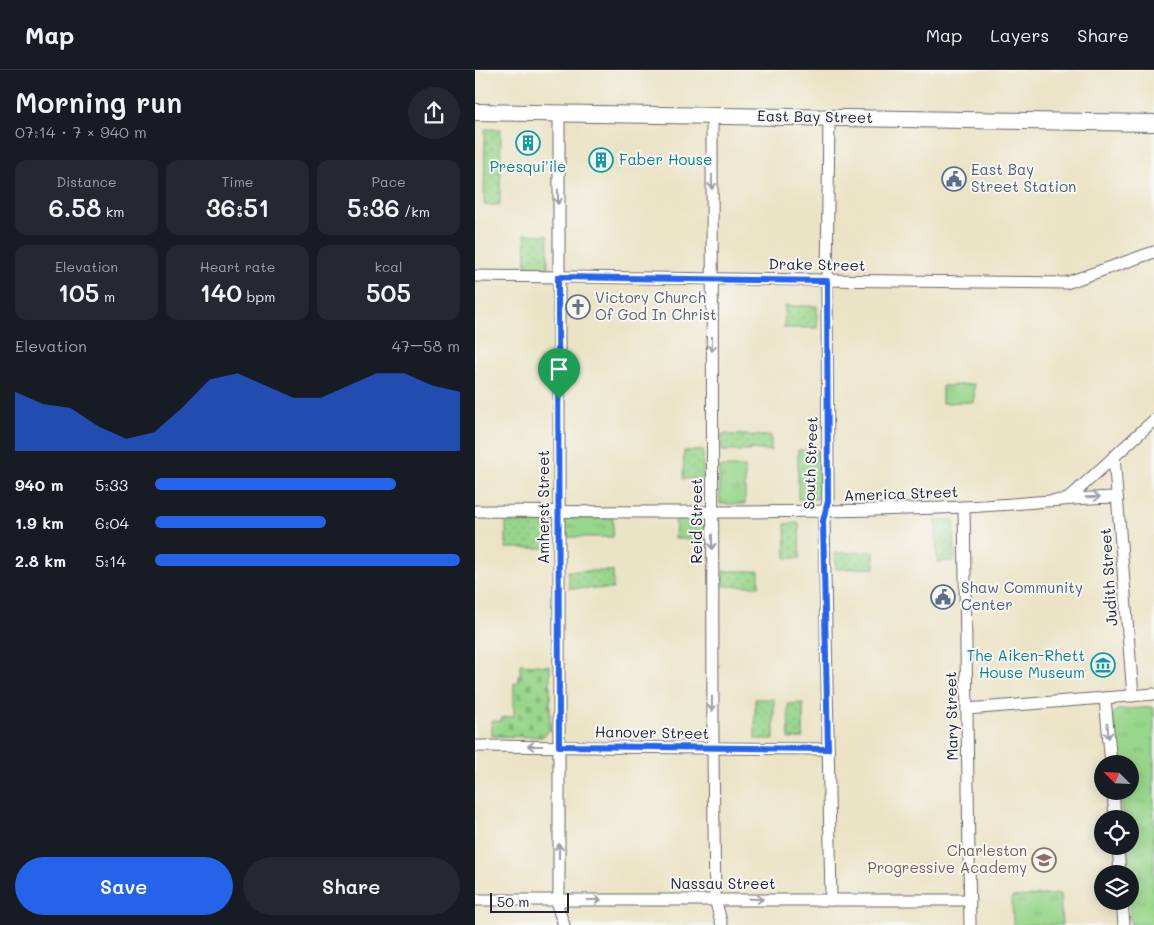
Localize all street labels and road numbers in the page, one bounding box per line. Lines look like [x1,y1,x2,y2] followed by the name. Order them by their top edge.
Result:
[757,105,873,127] street label: East Bay Street
[768,253,866,275] street label: Drake Street
[798,416,822,510] street label: South Street
[533,450,553,564] street label: Amherst Street
[686,478,706,564] street label: Reid Street
[843,481,959,505] street label: America Street
[1095,527,1121,627] street label: Judith Street
[940,671,962,761] street label: Mary Street
[595,721,709,743] street label: Hanover Street
[670,873,776,893] street label: Nassau Street

